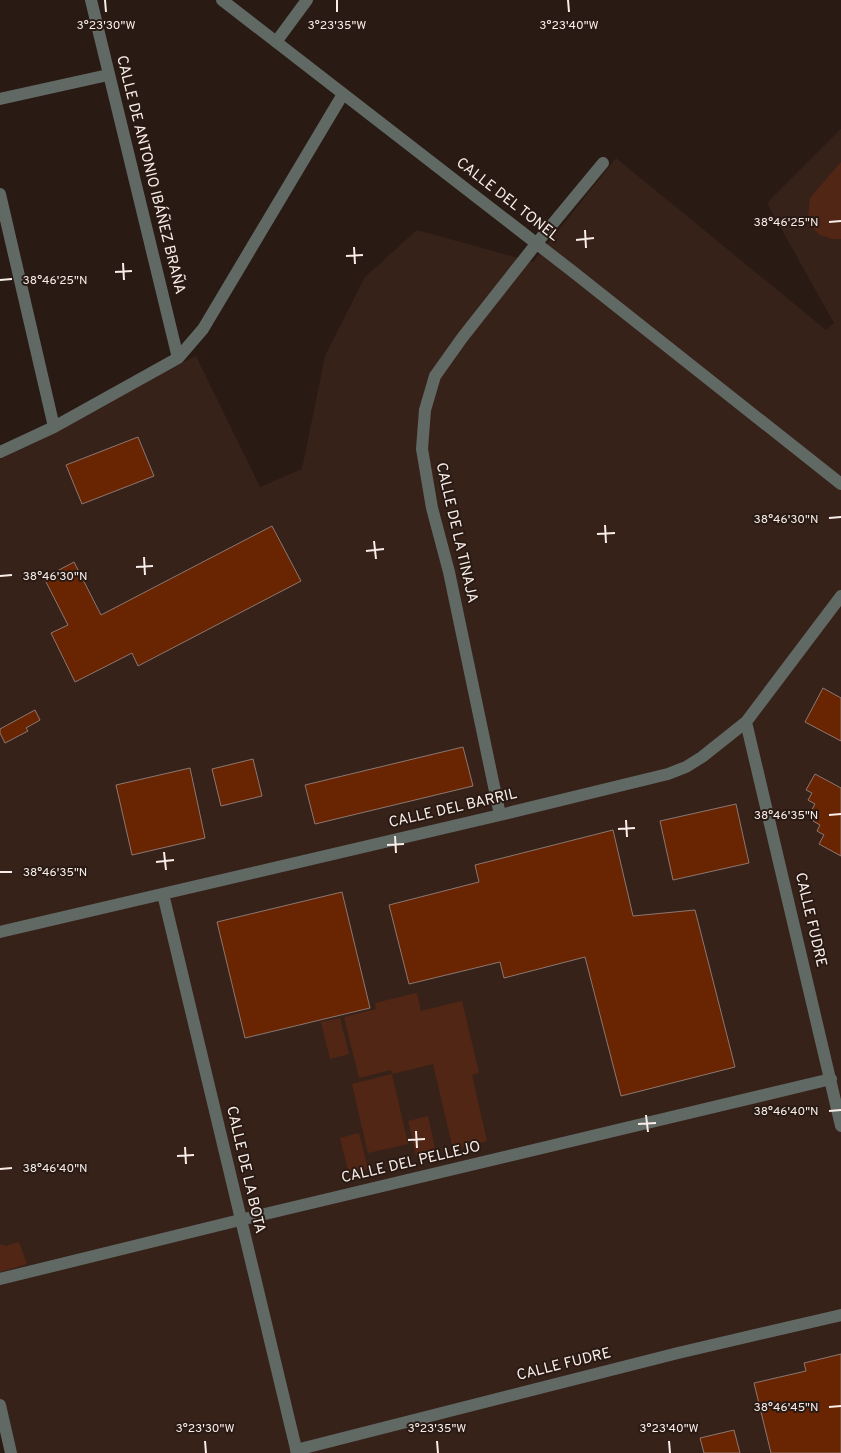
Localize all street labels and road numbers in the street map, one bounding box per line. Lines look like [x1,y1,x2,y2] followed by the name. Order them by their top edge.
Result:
[111,53,190,296] street label: CALLE DE ANTONIO IBÁÑEZ BRAÑA
[452,154,562,246] street label: CALLE DEL TONEL
[431,461,481,605] street label: CALLE DE LA TINAJA
[387,785,519,833] street label: CALLE DEL BARRIL
[790,871,830,969] street label: CALLE FUDRE
[221,1104,269,1236] street label: CALLE DE LA BOTA
[340,1138,482,1188] street label: CALLE DEL PELLEJO
[515,1344,613,1386] street label: CALLE FUDRE

